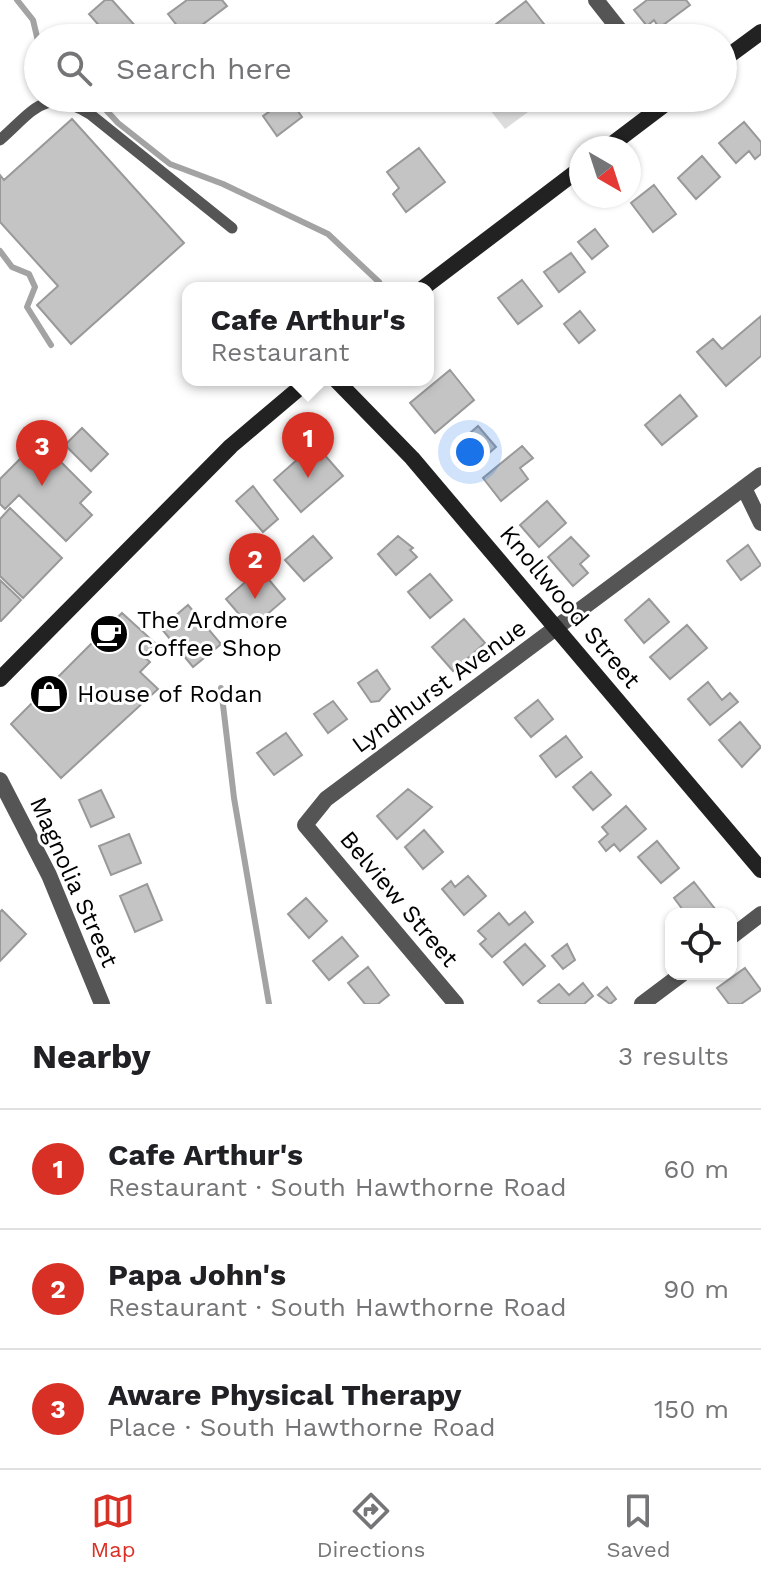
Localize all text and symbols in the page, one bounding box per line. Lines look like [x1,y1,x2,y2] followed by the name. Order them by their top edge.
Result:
[24,24,737,112] search box
[52,46,96,90] icon: search
[116,51,292,86] text: Search here
[569,136,641,208] north arrow
[182,282,434,386] popup
[210,302,406,337] text: Cafe Arthur's
[210,337,349,367] text: Restaurant
[282,412,334,478] pin: 1
[16,420,68,486] pin: 3
[450,432,490,472] your location
[494,520,646,694] street label: Knollwood Street
[229,533,281,599] pin: 2
[137,606,288,662] place label: The Ardmore Coffee Shop
[88,613,130,655] cafe icon: The Ardmore Coffee Shop
[347,613,531,759] street label: Lyndhurst Avenue
[28,673,70,715] shop icon: House of Rodan
[77,680,263,708] place label: House of Rodan
[24,793,124,971] street label: Magnolia Street
[334,825,464,973] street label: Belview Street
[665,908,737,980] map controls
[665,908,737,980] button: locate
[32,1036,151,1076] text: Nearby
[618,1041,729,1071] text: 3 results
[108,1137,303,1172] text: Cafe Arthur's
[52,1154,64,1184] text: 1
[663,1154,729,1184] text: 60 m
[108,1172,566,1202] text: Restaurant · South Hawthorne Road
[108,1257,286,1292] text: Papa John's
[50,1274,66,1304] text: 2
[663,1274,729,1304] text: 90 m
[108,1292,566,1322] text: Restaurant · South Hawthorne Road
[108,1377,461,1412] text: Aware Physical Therapy
[50,1394,66,1424] text: 3
[654,1394,729,1424] text: 150 m
[108,1412,496,1442] text: Place · South Hawthorne Road
[91,1489,135,1562] tab: Map
[317,1489,425,1562] tab: Directions
[607,1489,670,1562] tab: Saved

